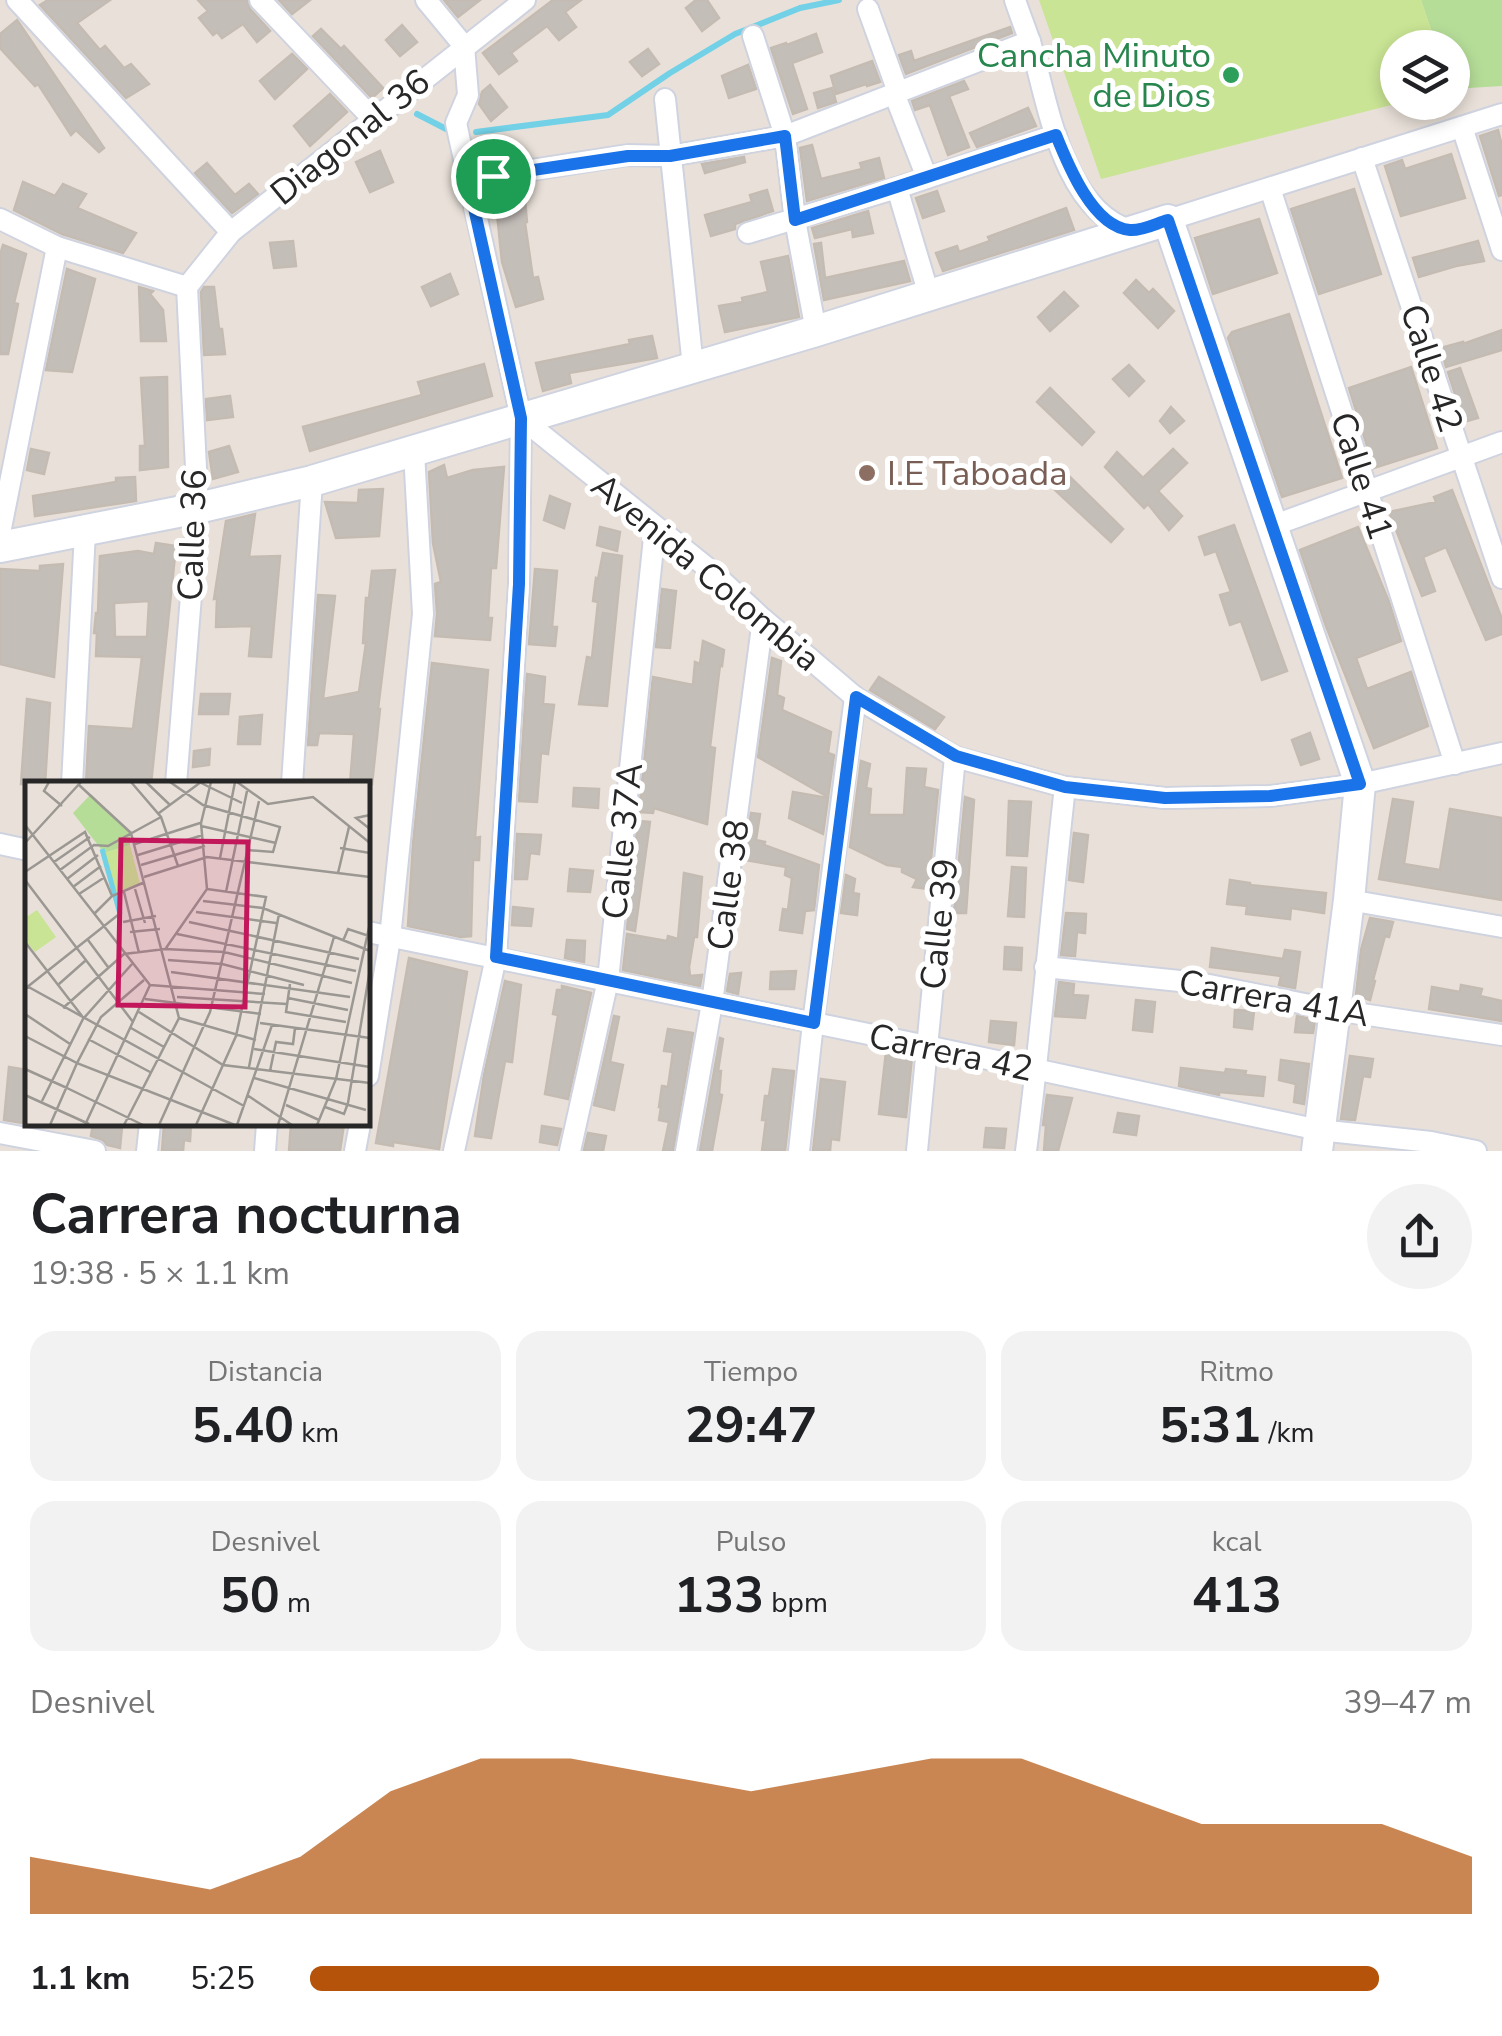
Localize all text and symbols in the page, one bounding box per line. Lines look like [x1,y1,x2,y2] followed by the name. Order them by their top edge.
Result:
[1380,30,1470,120] map controls
[1380,30,1470,120] button: layers
[977,32,1211,119] place label: Cancha Minuto de Dios
[261,59,440,216] street label: Diagonal 36
[1220,64,1242,86] marker: Cancha Minuto de Dios
[451,134,536,219] pin
[466,149,521,204] icon: arrive
[1389,298,1474,438] street label: Calle 42
[1319,406,1404,546] street label: Calle 41
[887,450,1068,497] place label: I.E Taboada
[856,462,878,484] marker: I.E Taboada
[581,463,830,682] street label: Avenida Colombia
[167,468,218,602] street label: Calle 36
[591,760,654,922] street label: Calle 37A
[25,781,370,1126] inset map
[696,817,761,954] street label: Calle 38
[909,856,970,992] street label: Calle 39
[1175,959,1373,1038] street label: Carrera 41A
[864,1012,1037,1093] street label: Carrera 42
[30,1177,462,1252] text: Carrera nocturna
[1367,1184,1472,1289] button: share
[30,1252,290,1295] text: 19:38 · 5 × 1.1 km
[208,1353,323,1391] text: Distancia
[704,1353,798,1391] text: Tiempo
[1199,1353,1274,1391] text: Ritmo
[192,1391,294,1460] text: 5.40
[685,1391,817,1460] text: 29:47
[1159,1391,1261,1460] text: 5:31
[294,1414,339,1452] text: km
[1261,1414,1314,1452] text: /km
[211,1523,320,1561] text: Desnivel
[716,1523,786,1561] text: Pulso
[1212,1523,1261,1561] text: kcal
[220,1561,280,1630] text: 50
[674,1561,764,1630] text: 133
[1192,1561,1282,1630] text: 413
[280,1584,311,1622] text: m
[764,1584,828,1622] text: bpm
[30,1681,155,1724] text: Desnivel
[1344,1681,1472,1724] text: 39–47 m
[30,1957,130,2000] text: 1.1 km
[190,1957,255,2000] text: 5:25

